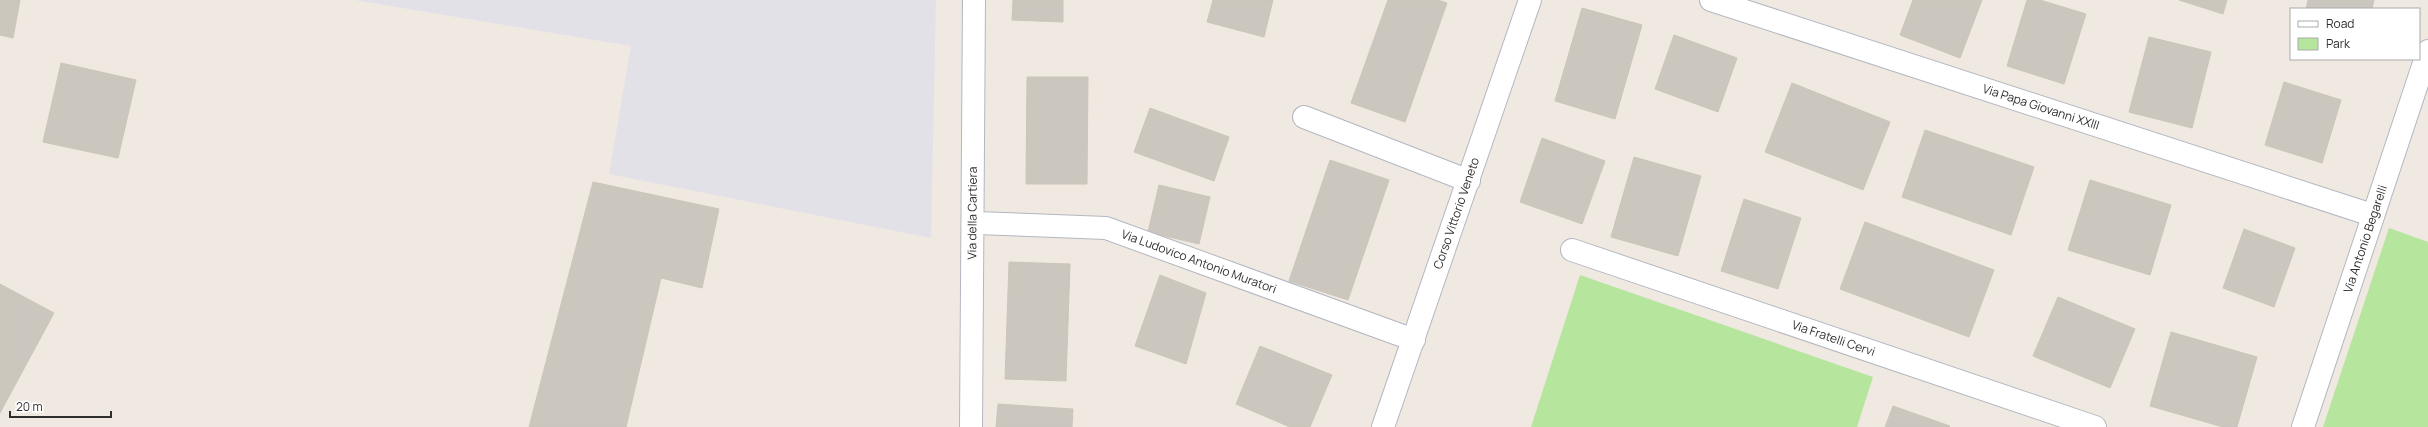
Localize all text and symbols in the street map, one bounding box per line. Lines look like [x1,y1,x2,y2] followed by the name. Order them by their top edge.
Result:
[2290,8,2420,60] legend
[2326,15,2354,32] text: Road
[2326,35,2351,52] text: Park
[1981,80,2102,134] street label: Via Papa Giovanni XXIII
[1429,155,1483,271] street label: Corso Vittorio Veneto
[963,167,981,259] street label: Via della Cartiera
[2339,183,2391,295] street label: Via Antonio Begarelli
[1119,225,1279,297] street label: Via Ludovico Antonio Muratori
[1790,316,1878,360] street label: Via Fratelli Cervi
[10,393,111,419] scale bar
[16,398,43,415] text: 20 m

